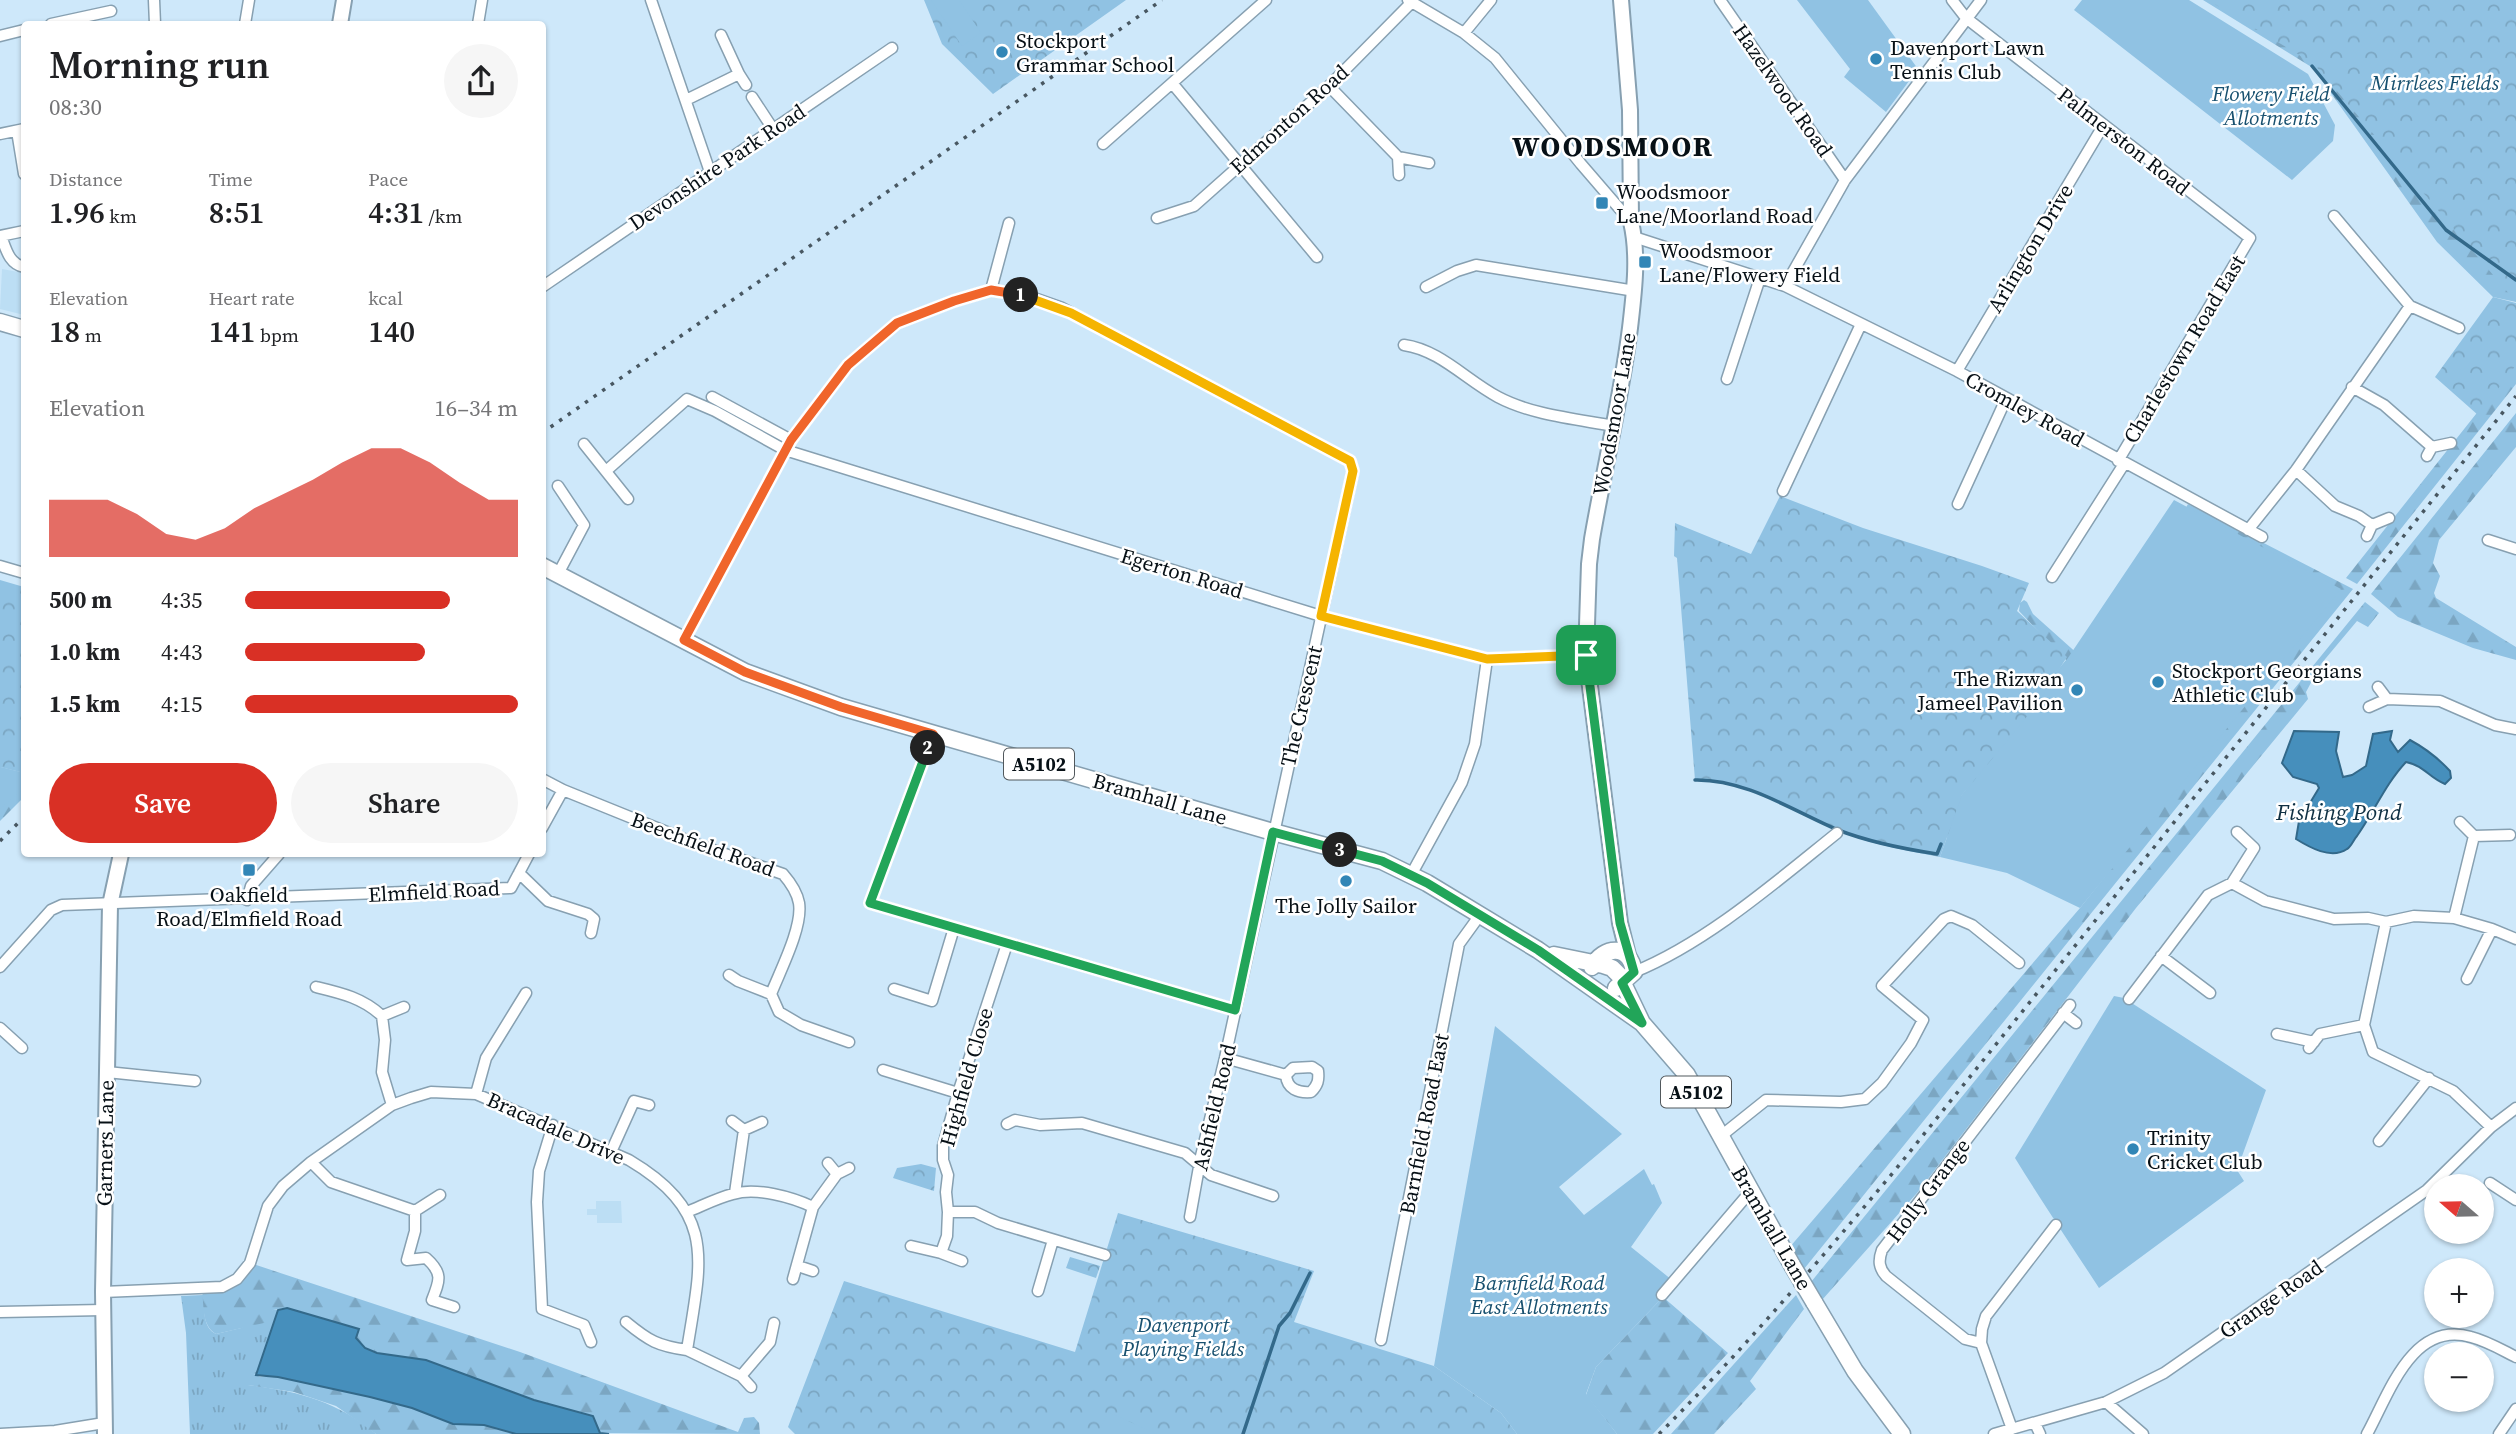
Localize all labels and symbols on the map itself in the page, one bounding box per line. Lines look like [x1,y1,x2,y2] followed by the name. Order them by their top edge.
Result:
[1726,18,1840,162] street label: Hazelwood Road
[1016,26,1174,79] place label: Stockport Grammar School
[1890,33,2045,86] place label: Davenport Lawn Tennis Club
[994,44,1010,60] marker: Stockport Grammar School
[1868,51,1884,67] marker: Davenport Lawn Tennis Club
[1223,58,1355,180] street label: Edmonton Road
[2370,68,2499,97] park label: Mirrlees Fields
[2211,79,2330,132] park label: Flowery Field Allotments
[2052,80,2196,202] street label: Palmerston Road
[623,97,811,237] street label: Devonshire Park Road
[1512,127,1714,165] district label: WOODSMOOR
[1616,177,1813,230] place label: Woodsmoor Lane/Moorland Road
[1980,178,2080,318] street label: Arlington Drive
[1594,195,1610,211] marker: Woodsmoor Lane/Moorland Road
[1659,236,1840,289] place label: Woodsmoor Lane/Flowery Field
[2116,249,2252,449] street label: Charlestown Road East
[1637,254,1653,270] marker: Woodsmoor Lane/Flowery Field
[1004,278,1038,312] pin: 1
[1585,330,1643,498] street label: Woodsmoor Lane
[1960,364,2090,454] street label: Cromley Road
[1117,541,1247,605] street label: Egerton Road
[1556,625,1616,685] pin
[1273,643,1329,769] street label: The Crescent
[2172,656,2362,709] place label: Stockport Georgians Athletic Club
[1917,664,2063,717] place label: The Rizwan Jameel Pavilion
[2150,674,2166,690] marker: Stockport Georgians Athletic Club
[2069,682,2085,698] marker: The Rizwan Jameel Pavilion
[911,730,946,766] pin: 2
[1004,748,1074,779] road number: A5102
[1089,766,1231,832] street label: Bramhall Lane
[2275,796,2402,828] water label: Fishing Pond
[627,805,779,884] street label: Beechfield Road
[1322,832,1358,868] pin: 3
[241,862,257,878] marker: Oakfield Road/Elmfield Road
[367,873,501,909] street label: Elmfield Road
[1338,873,1354,889] marker: The Jolly Sailor
[156,880,342,933] place label: Oakfield Road/Elmfield Road
[1275,891,1417,920] place label: The Jolly Sailor
[932,1004,1000,1150] street label: Highfield Close
[1392,1031,1456,1217] street label: Barnfield Road East
[1185,1041,1243,1173] street label: Ashfield Road
[1661,1076,1731,1108] road number: A5102
[89,1080,121,1206] street label: Garners Lane
[482,1085,630,1171] street label: Bracadale Drive
[2147,1123,2263,1176] place label: Trinity Cricket Club
[1879,1132,1977,1248] street label: Holly Grange
[2125,1141,2141,1157] marker: Trinity Cricket Club
[1725,1161,1819,1295] street label: Bramhall Lane
[2424,1174,2494,1244] north arrow
[2213,1253,2329,1345] street label: Grange Road
[1469,1268,1608,1321] park label: Barnfield Road East Allotments
[1121,1310,1245,1363] park label: Davenport Playing Fields

